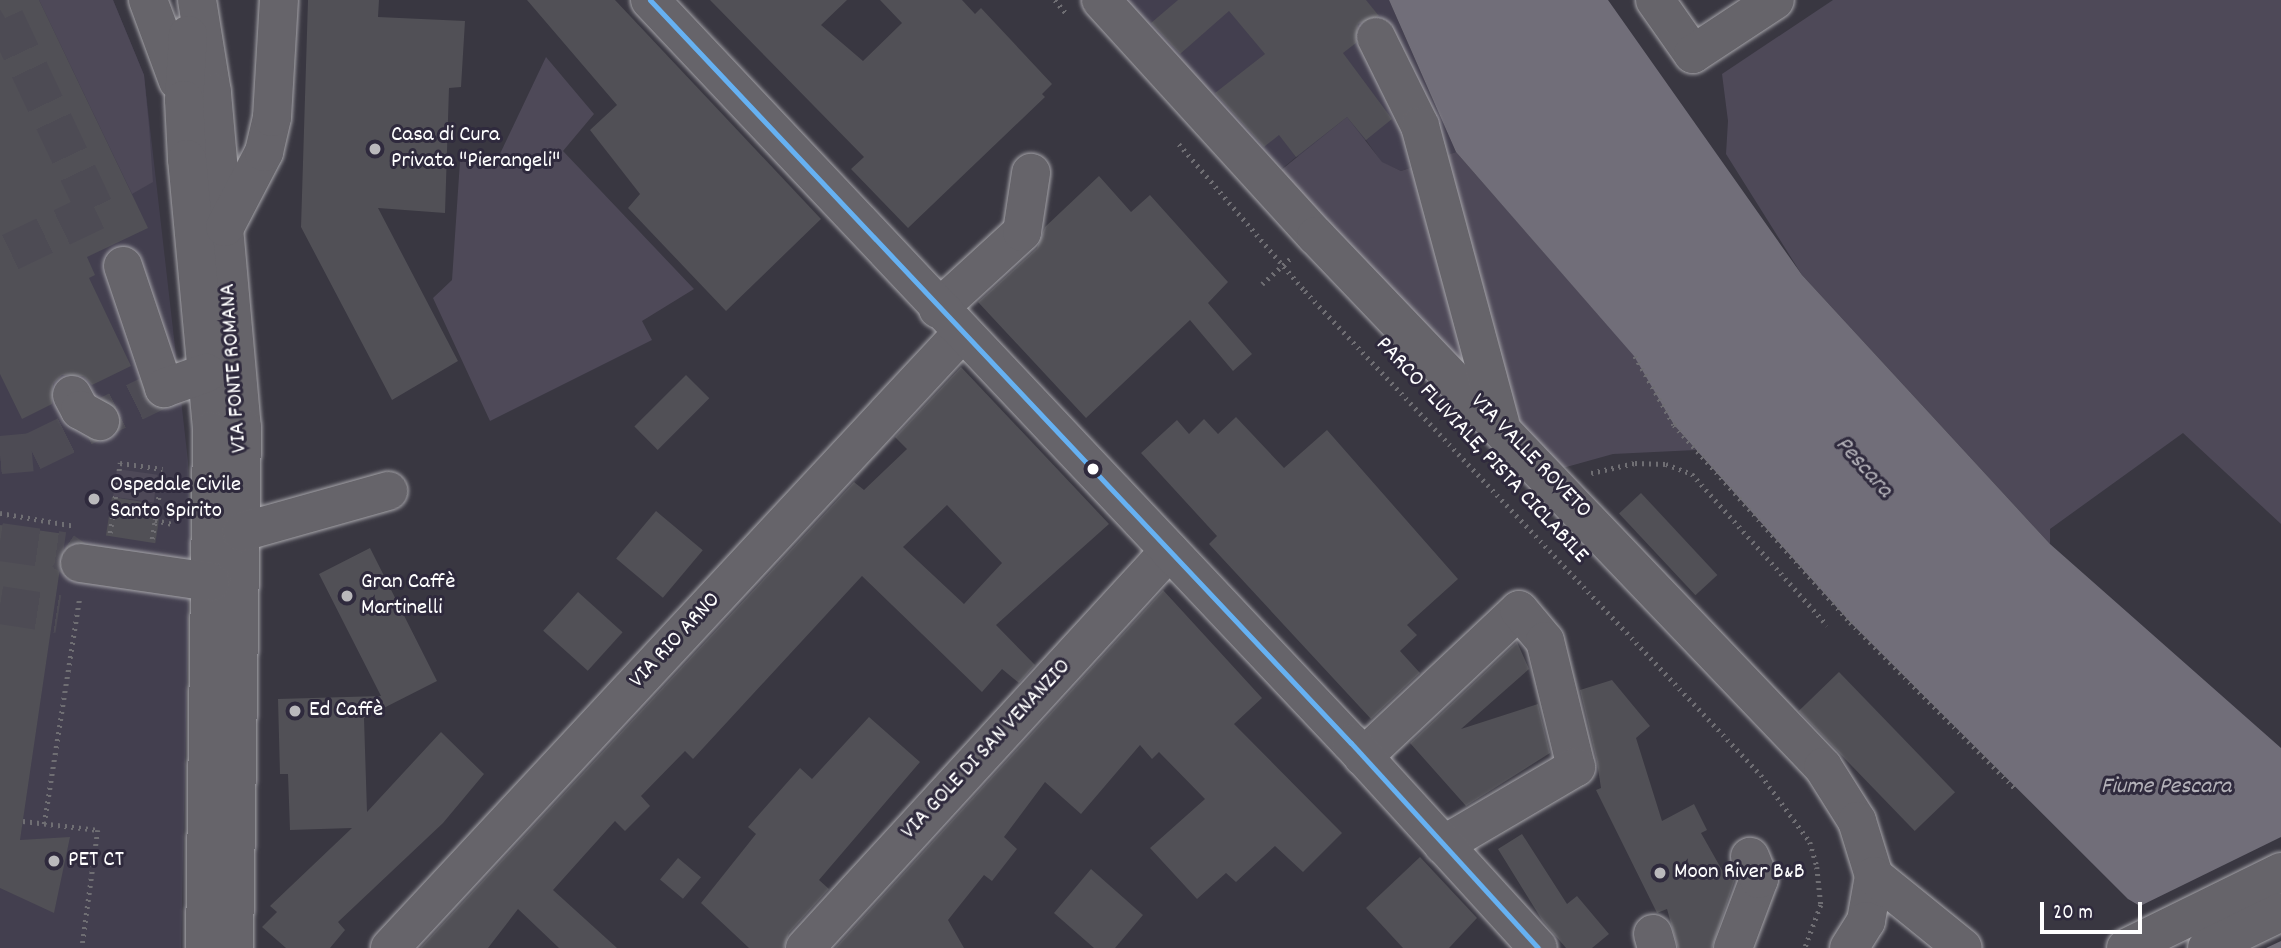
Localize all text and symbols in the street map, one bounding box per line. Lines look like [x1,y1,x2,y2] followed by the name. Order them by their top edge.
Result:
[391,122,560,176] place label: Casa di Cura Privata "Pierangeli"
[365,139,385,159] marker: Casa di Cura Privata "Pierangeli"
[215,282,255,454] street label: VIA FONTE ROMANA
[1369,332,1593,570] street label: PARCO FLUVIALE, PISTA CICLABILE
[1464,389,1596,525] street label: VIA VALLE ROVETO
[1828,431,1898,505] water label: Pescara
[1086,462,1100,476] unlabelled marker
[110,472,241,526] place label: Ospedale Civile Santo Spirito
[84,489,104,509] marker: Ospedale Civile Santo Spirito
[361,569,455,623] place label: Gran Caffè Martinelli
[625,587,727,695] street label: VIA RIO ARNO
[339,588,355,604] marker: Gran Caffè Martinelli
[896,654,1078,846] street label: VIA GOLE DI SAN VENANZIO
[309,697,383,725] place label: Ed Caffè
[287,703,303,719] marker: Ed Caffè
[2101,774,2231,802] water label: Fiume Pescara
[68,847,124,875] place label: PET CT
[46,853,62,869] marker: PET CT
[1674,859,1805,887] place label: Moon River B&B
[1652,865,1668,881] marker: Moon River B&B
[2043,888,2144,932] scale bar
[2053,899,2093,929] text: 20 m

